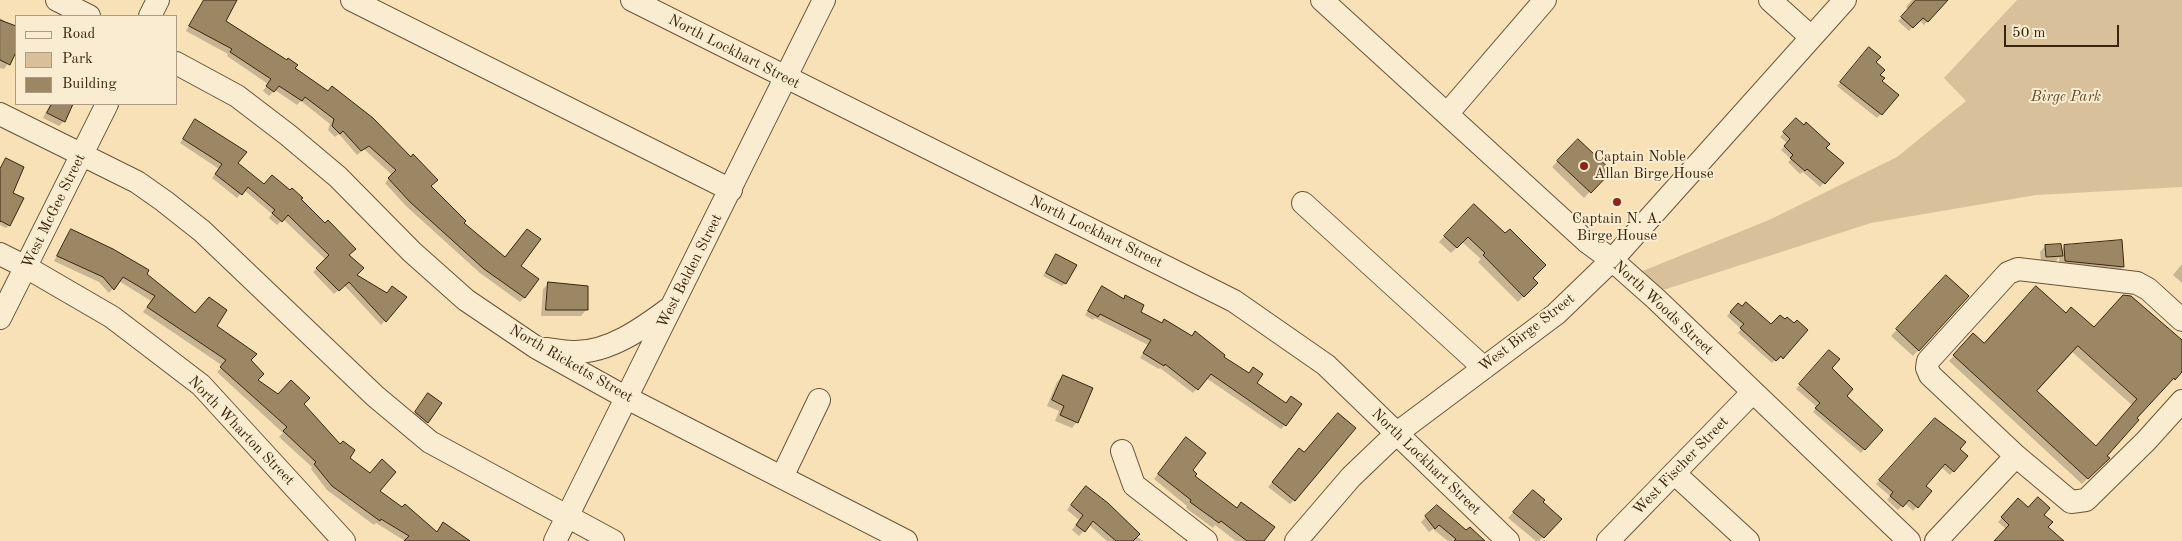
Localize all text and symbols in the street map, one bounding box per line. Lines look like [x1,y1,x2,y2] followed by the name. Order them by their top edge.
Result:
[665,11,803,93] street label: North Lockhart Street
[15,15,178,105] legend
[2007,15,2122,47] scale bar
[2012,26,2046,41] text: 50 m
[62,27,95,42] text: Road
[62,52,93,67] text: Park
[62,77,117,92] text: Building
[2031,88,2101,106] park label: Birge Park
[1594,148,1714,183] place label: Captain Noble Allan Birge House
[18,151,90,271] street label: West McGee Street
[1578,160,1590,172] marker: Captain Noble Allan Birge House
[1027,192,1165,272] street label: North Lockhart Street
[1611,196,1623,208] marker: Captain N. A. Birge House
[1572,210,1662,245] place label: Captain N. A. Birge House
[653,211,727,331] street label: West Belden Street
[1609,257,1717,359] street label: North Woods Street
[1475,290,1579,376] street label: West Birge Street
[506,321,636,407] street label: North Ricketts Street
[184,373,298,489] street label: North Wharton Street
[1367,405,1485,519] street label: North Lockhart Street
[1629,413,1733,519] street label: West Fischer Street

